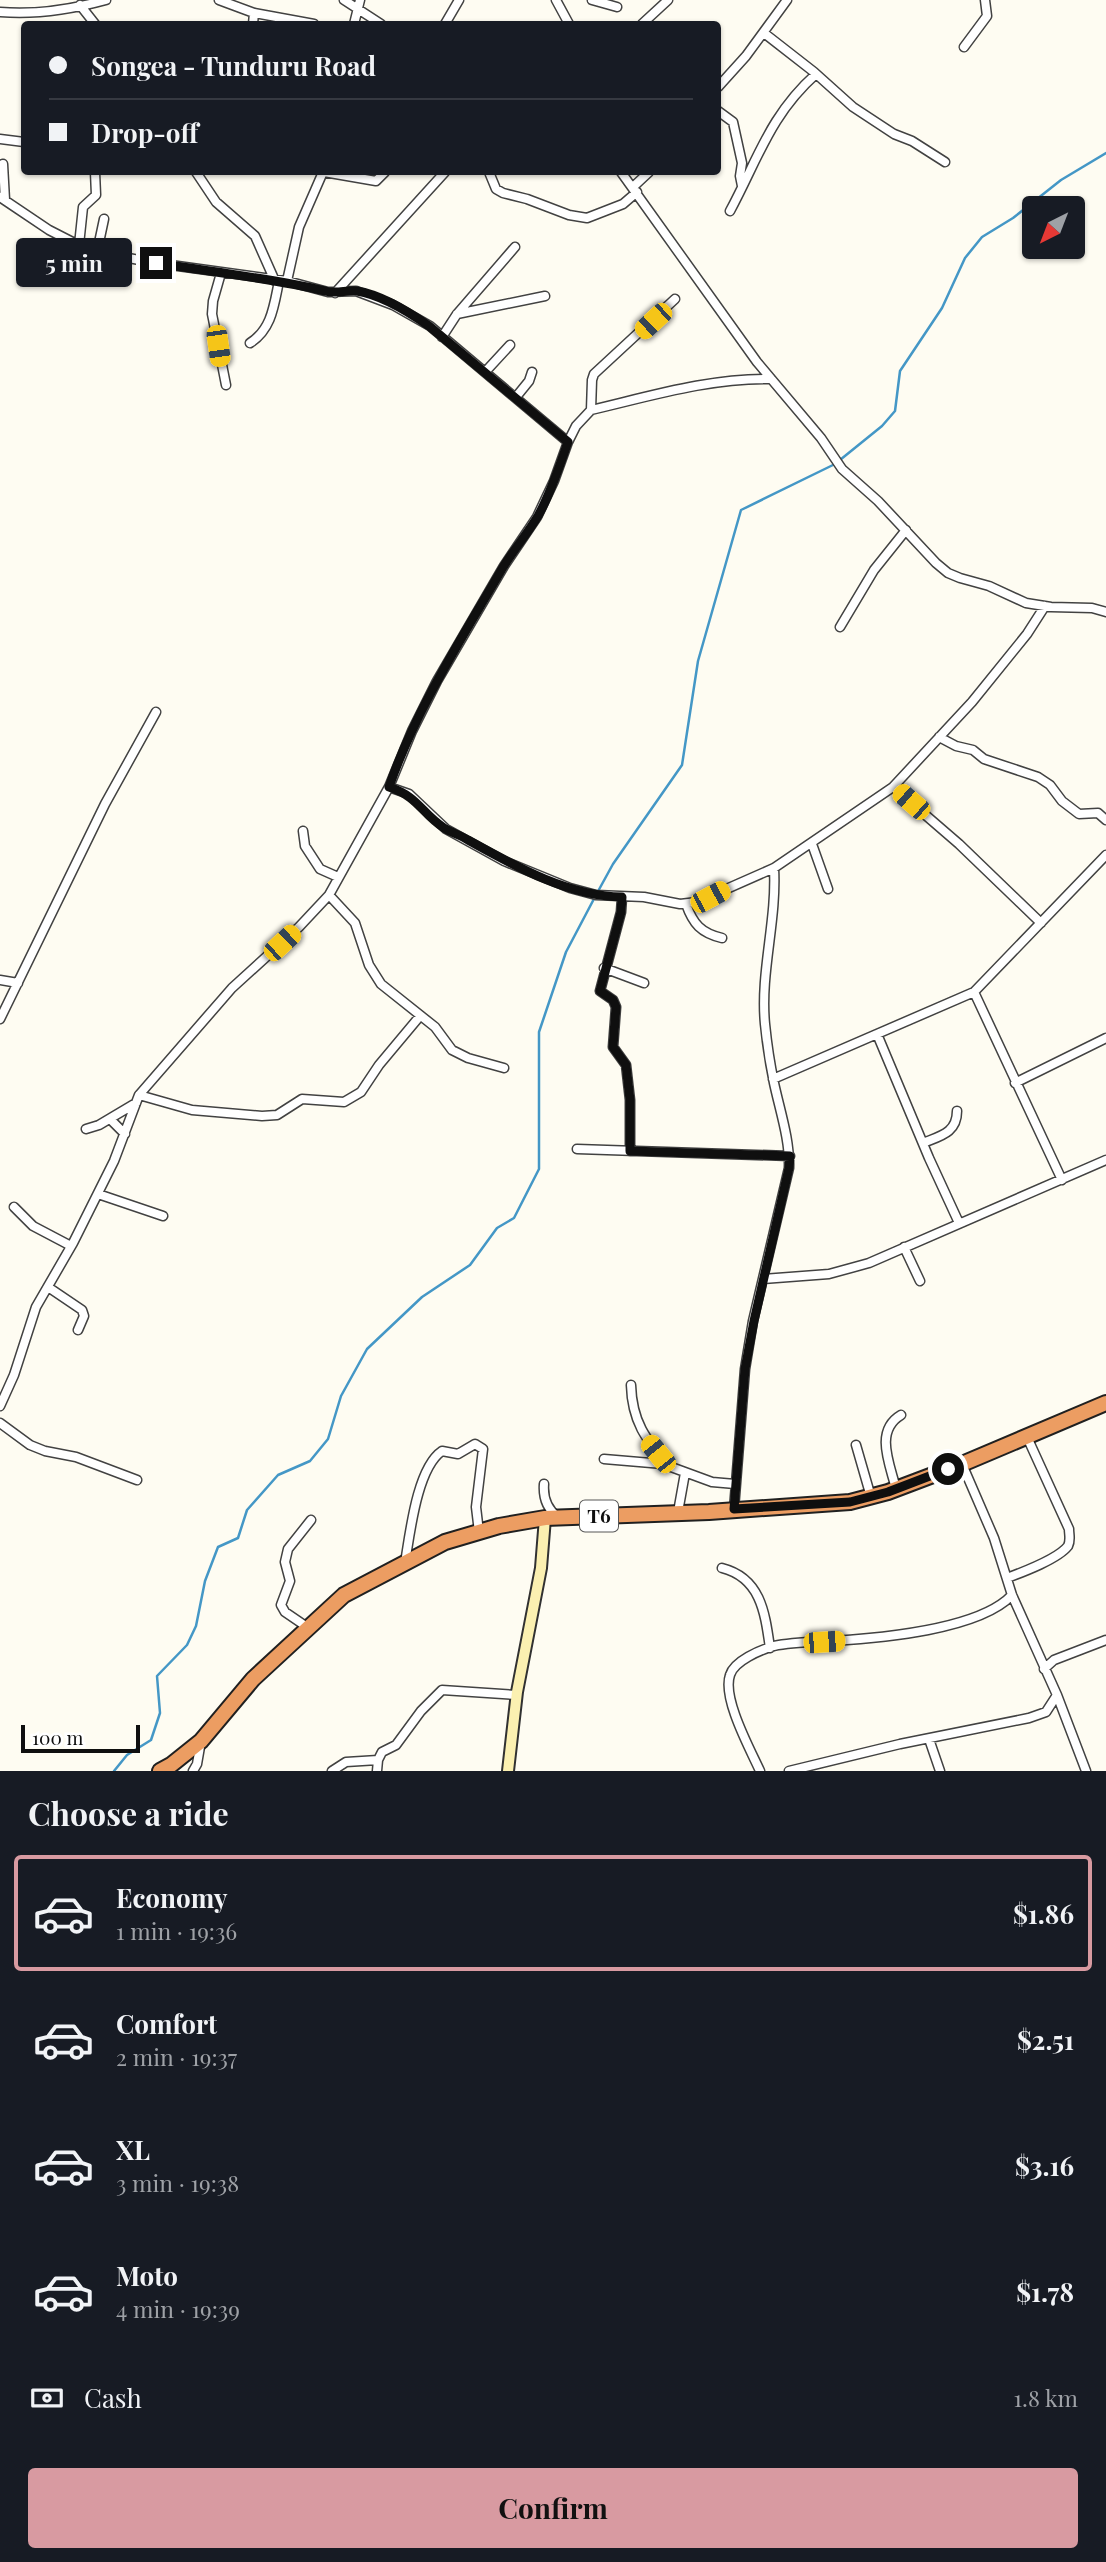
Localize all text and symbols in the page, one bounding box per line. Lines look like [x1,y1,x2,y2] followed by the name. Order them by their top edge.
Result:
[91,48,376,83] text: Songea - Tunduru Road
[91,115,198,150] text: Drop-off
[1022,196,1085,259] north arrow
[1022,196,1085,259] map controls
[16,238,132,288] callout: 5 min
[45,247,103,278] text: 5 min
[140,247,172,279] route end
[631,299,676,343] car
[205,324,232,368] car
[889,780,934,824] car
[687,878,734,916] car
[260,921,305,965] car
[637,1431,680,1477] car
[932,1453,964,1485] route start
[580,1500,618,1532] road number: T6
[803,1630,846,1654] car
[21,1722,140,1754] scale bar
[32,1724,83,1750] text: 100 m
[28,1791,229,1834] text: Choose a ride
[116,1880,227,1915] text: Economy
[32,1882,95,1945] icon: car
[1013,1896,1074,1931] text: $1.86
[116,1915,237,1946] text: 1 min · 19:36
[116,2006,217,2041] text: Comfort
[32,2008,95,2071] icon: car
[1017,2022,1074,2057] text: $2.51
[116,2041,237,2072] text: 2 min · 19:37
[116,2132,150,2167] text: XL
[32,2134,95,2197] icon: car
[1015,2148,1074,2183] text: $3.16
[116,2167,239,2198] text: 3 min · 19:38
[116,2258,178,2293] text: Moto
[32,2260,95,2323] icon: car
[1016,2274,1074,2309] text: $1.78
[116,2293,240,2324] text: 4 min · 19:39
[28,2379,66,2417] icon: cash
[84,2380,142,2415] text: Cash
[1014,2382,1078,2413] text: 1.8 km
[28,2468,1078,2548] button: Confirm

